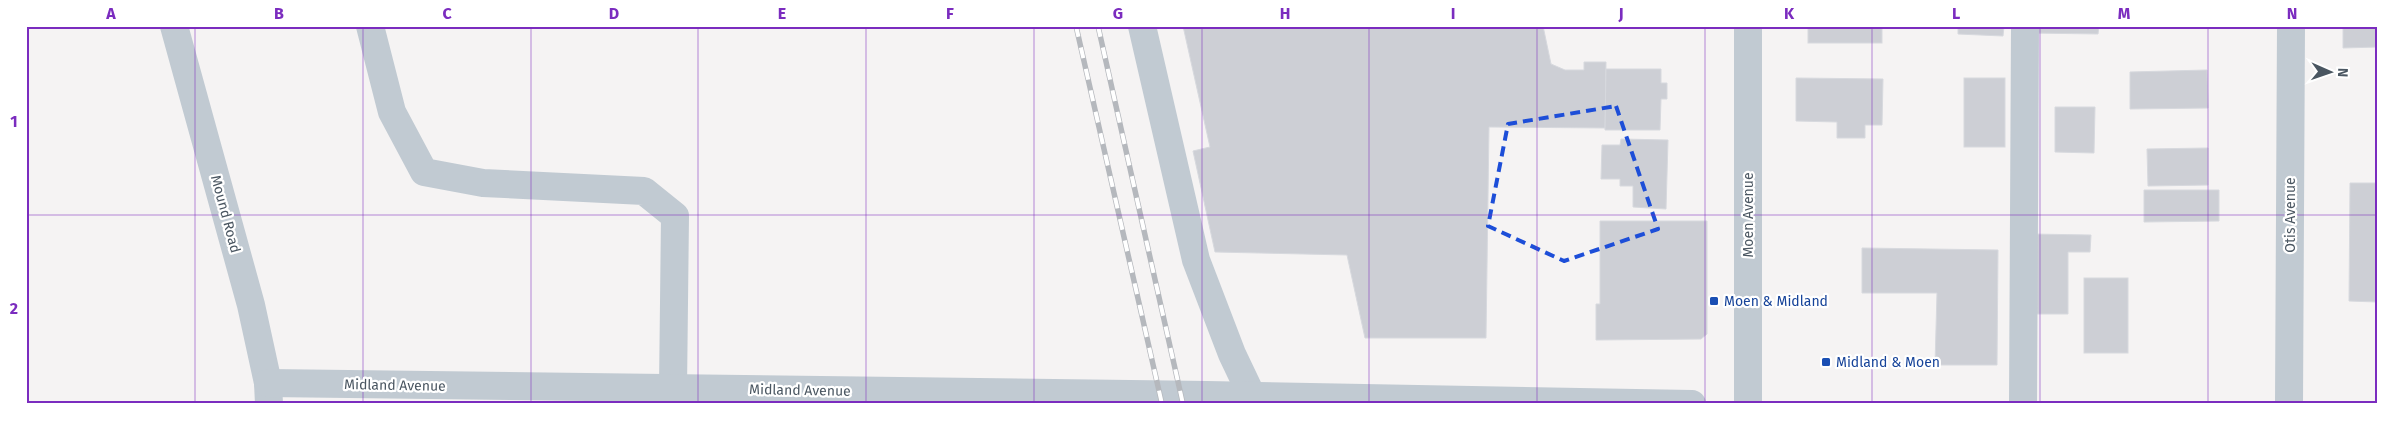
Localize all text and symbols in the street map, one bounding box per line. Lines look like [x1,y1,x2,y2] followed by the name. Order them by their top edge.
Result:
[105,4,116,23] text: A
[274,4,284,23] text: B
[442,4,452,23] text: C
[609,4,619,23] text: D
[778,4,786,23] text: E
[946,4,954,23] text: F
[1113,4,1123,23] text: G
[1280,4,1290,23] text: H
[1451,4,1455,23] text: I
[1617,4,1624,23] text: J
[1784,4,1795,23] text: K
[1952,4,1960,23] text: L
[2118,4,2131,23] text: M
[2287,4,2297,23] text: N
[2306,48,2356,98] north arrow
[2334,67,2351,77] text: N
[10,112,18,131] text: 1
[1740,172,1757,258] street label: Moen Avenue
[207,173,244,255] street label: Mound Road
[2282,177,2299,253] street label: Otis Avenue
[1724,293,1828,310] place label: Moen & Midland
[1708,295,1720,307] marker: Moen & Midland
[10,299,18,318] text: 2
[1836,354,1940,371] place label: Midland & Moen
[1820,356,1832,368] marker: Midland & Moen
[344,376,446,395] street label: Midland Avenue
[749,381,851,400] street label: Midland Avenue

